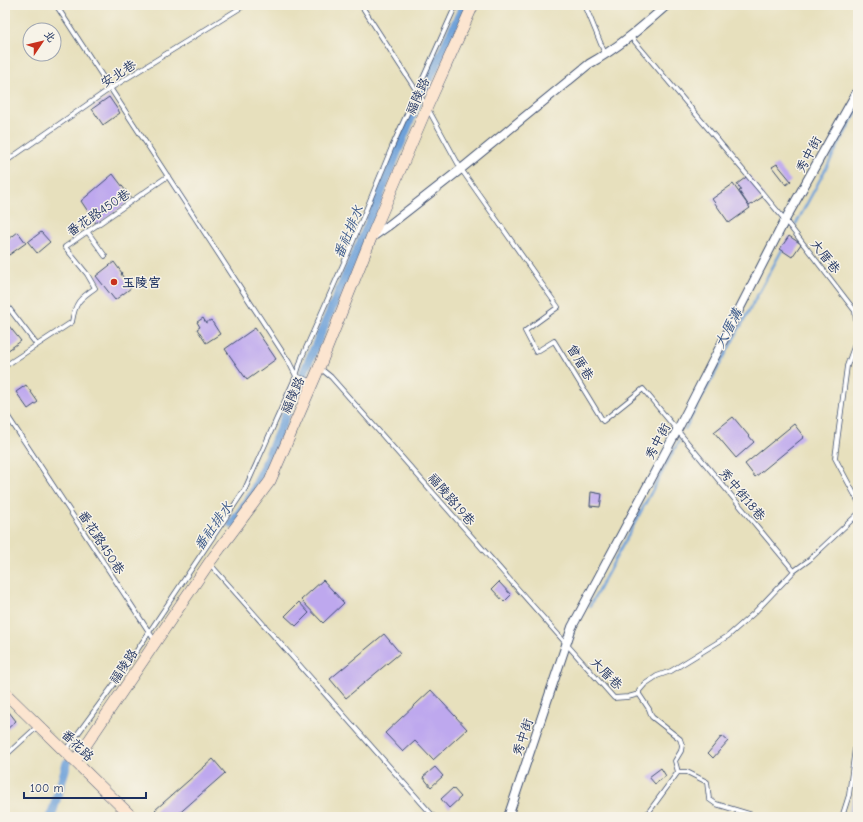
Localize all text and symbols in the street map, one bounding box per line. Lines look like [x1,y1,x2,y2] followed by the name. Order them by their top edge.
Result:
[22,22,62,62] north arrow
[41,28,58,45] text: 北
[98,57,139,90] street label: 安北巷
[403,75,432,117] street label: 福陵路
[792,134,824,175] street label: 秀中街
[64,186,133,239] street label: 番花路450巷
[330,202,368,261] water label: 番社排水
[808,236,844,276] street label: 大厝巷
[122,275,161,290] place label: 玉陵宮
[109,277,119,287] marker: 玉陵宮
[711,305,746,351] water label: 大厝溝
[564,342,597,383] street label: 曾厝巷
[278,374,307,416] street label: 福陵路
[642,420,673,462] street label: 秀中街
[716,465,769,524] street label: 秀中街18巷
[425,470,478,528] street label: 福陵路19巷
[190,498,237,554] water label: 番社排水
[75,507,128,577] street label: 番花路450巷
[106,646,141,687] street label: 福陵路
[588,654,626,692] street label: 大厝巷
[509,716,536,758] street label: 秀中街
[58,726,97,764] street label: 番花路
[24,774,146,800] scale bar
[30,781,63,795] text: 100 m

